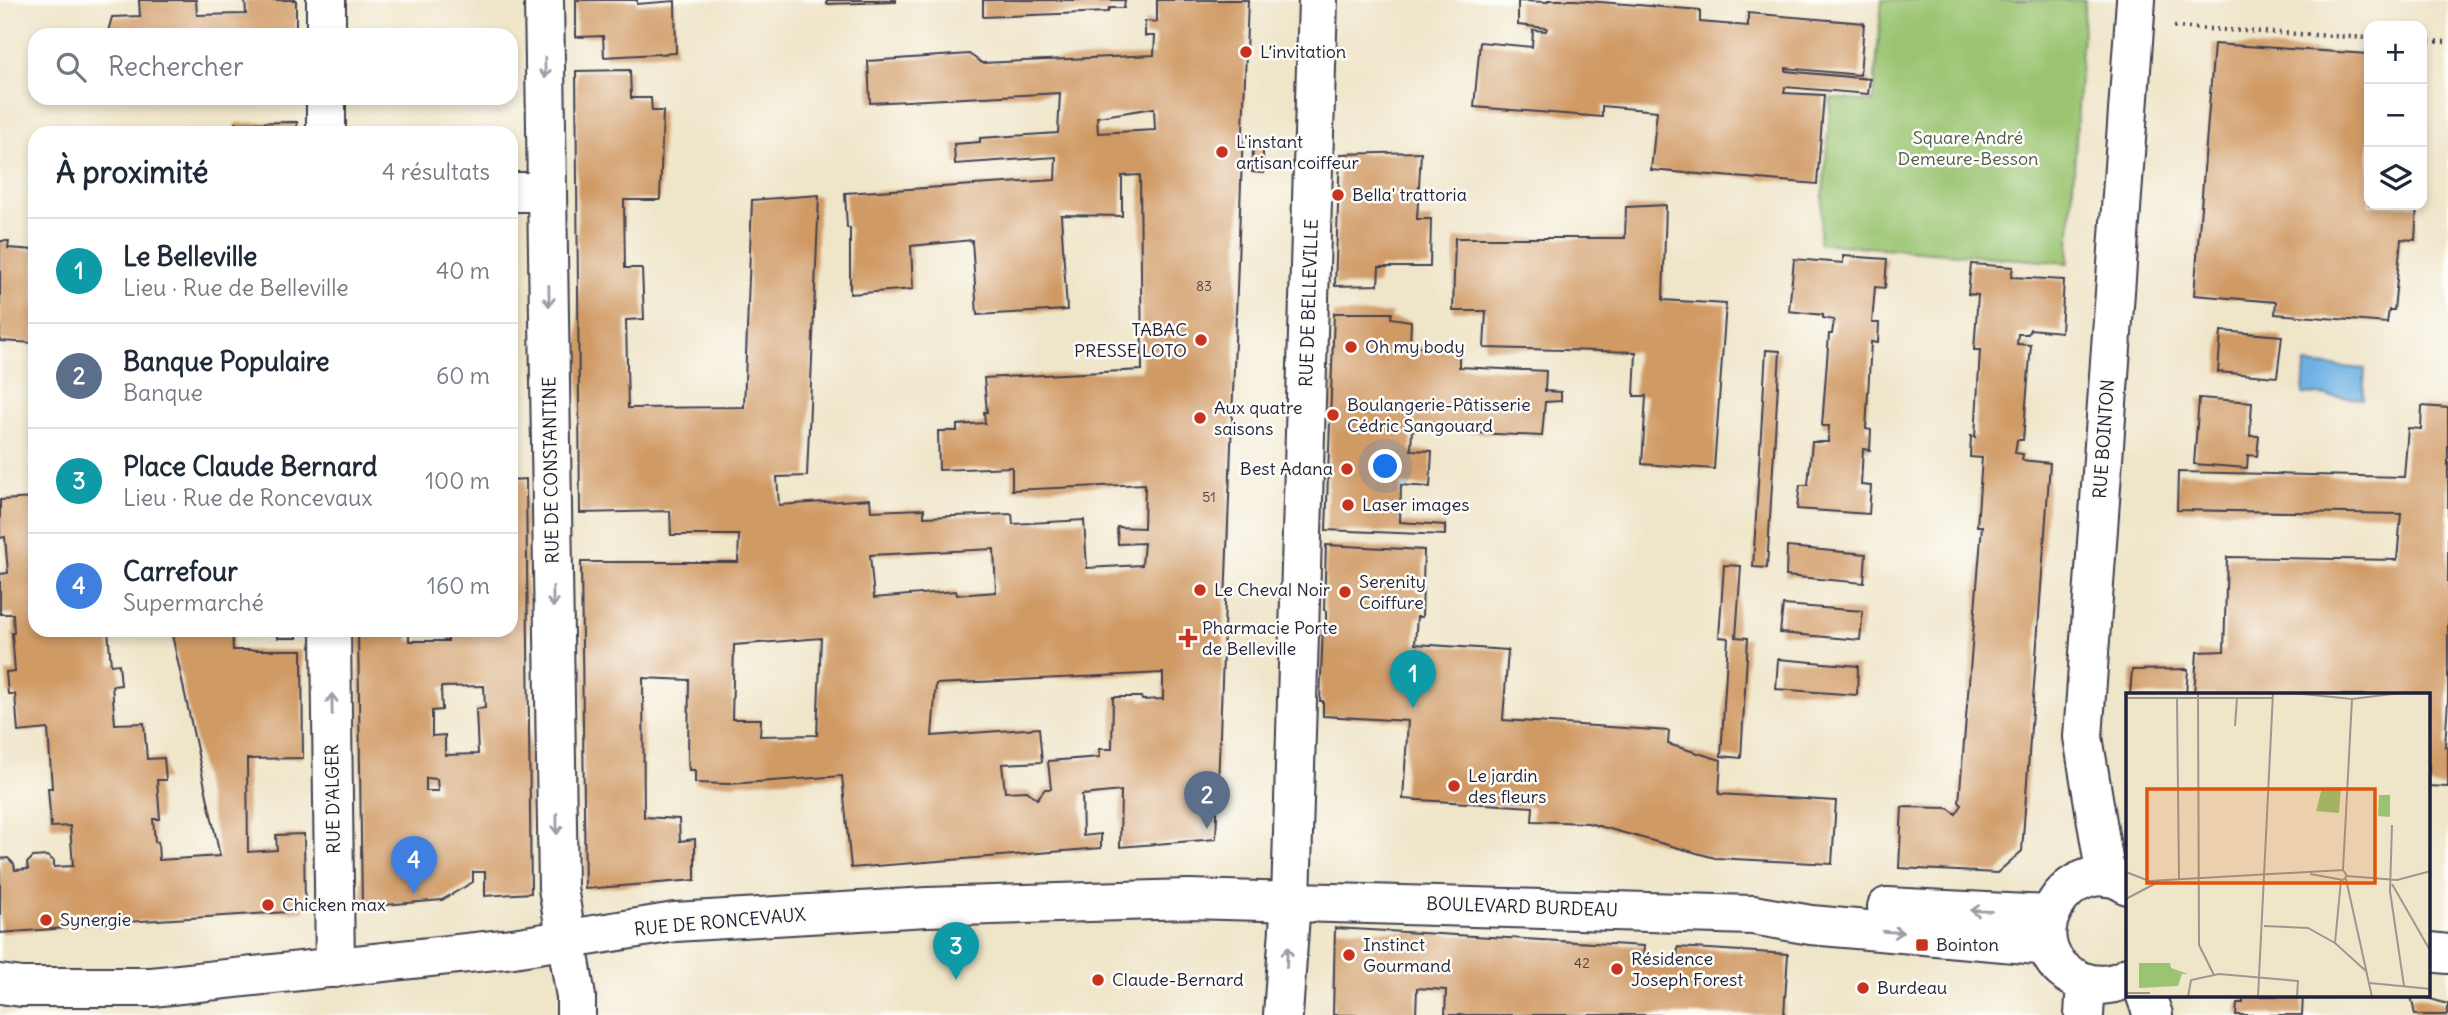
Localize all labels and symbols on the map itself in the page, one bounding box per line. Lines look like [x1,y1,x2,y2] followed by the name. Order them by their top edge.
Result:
[1260,40,1346,63] place label: L’invitation
[1238,44,1254,60] marker: L’invitation
[538,56,552,79] one-way arrow
[1897,126,2039,170] park label: Square André Demeure-Besson
[1236,130,1360,174] place label: L'instant artisan coiffeur
[1214,144,1230,160] marker: L'instant artisan coiffeur
[1352,183,1467,206] place label: Bella' trattoria
[1330,187,1346,203] marker: Bella' trattoria
[1294,219,1323,387] street label: RUE DE BELLEVILLE
[1196,277,1212,295] house number: 83
[542,284,555,307] one-way arrow
[1074,318,1187,362] place label: TABAC PRESSE LOTO
[1193,332,1209,348] marker: TABAC PRESSE LOTO
[1365,335,1465,358] place label: Oh my body
[1343,339,1359,355] marker: Oh my body
[537,376,564,564] street label: RUE DE CONSTANTINE
[2088,379,2119,499] street label: RUE BOINTON
[1347,393,1531,437] place label: Boulangerie-Pâtisserie Cédric Sangouard
[1214,396,1302,440] place label: Aux quatre saisons
[1325,407,1341,423] marker: Boulangerie-Pâtisserie Cédric Sangouard
[1192,410,1208,426] marker: Aux quatre saisons
[1368,449,1402,483] your location
[1240,457,1333,480] place label: Best Adana
[1339,461,1355,477] marker: Best Adana
[1202,488,1216,506] house number: 51
[1362,493,1469,516] place label: Laser images
[1340,497,1356,513] marker: Laser images
[1359,570,1426,614] place label: Serenity Coiffure
[1214,578,1331,601] place label: Le Cheval Noir
[1192,582,1208,598] marker: Le Cheval Noir
[1337,584,1353,600] marker: Serenity Coiffure
[546,585,560,608] one-way arrow
[1202,616,1337,660] place label: Pharmacie Porte de Belleville
[1180,630,1196,646] marker: Pharmacie Porte de Belleville
[1390,650,1436,708] pin: 1
[325,692,339,715] one-way arrow
[2126,693,2430,998] inset map
[320,744,345,854] street label: RUE D'ALGER
[1468,764,1546,808] place label: Le jardin des fleurs
[1184,771,1230,829] pin: 2
[1446,778,1462,794] marker: Le jardin des fleurs
[550,812,563,835] one-way arrow
[391,836,437,894] pin: 4
[1426,892,1618,921] street label: BOULEVARD BURDEAU
[282,893,386,916] place label: Chicken max
[260,897,276,913] marker: Chicken max
[633,902,807,940] street label: RUE DE RONCEVAUX
[1969,905,1992,918] one-way arrow
[60,908,131,931] place label: Synergie
[38,912,54,928] marker: Synergie
[933,922,979,980] pin: 3
[1881,926,1904,939] one-way arrow
[1363,933,1451,977] place label: Instinct Gourmand
[1936,933,1999,956] place label: Bointon
[1914,937,1930,953] marker: Bointon
[1281,947,1294,969] one-way arrow
[1341,947,1357,963] marker: Instinct Gourmand
[1631,947,1743,991] place label: Résidence Joseph Forest
[1574,954,1590,972] house number: 42
[1609,961,1625,977] marker: Résidence Joseph Forest
[1112,968,1244,991] place label: Claude-Bernard
[1090,972,1106,988] marker: Claude-Bernard
[1877,976,1947,999] place label: Burdeau
[1855,980,1871,996] marker: Burdeau

